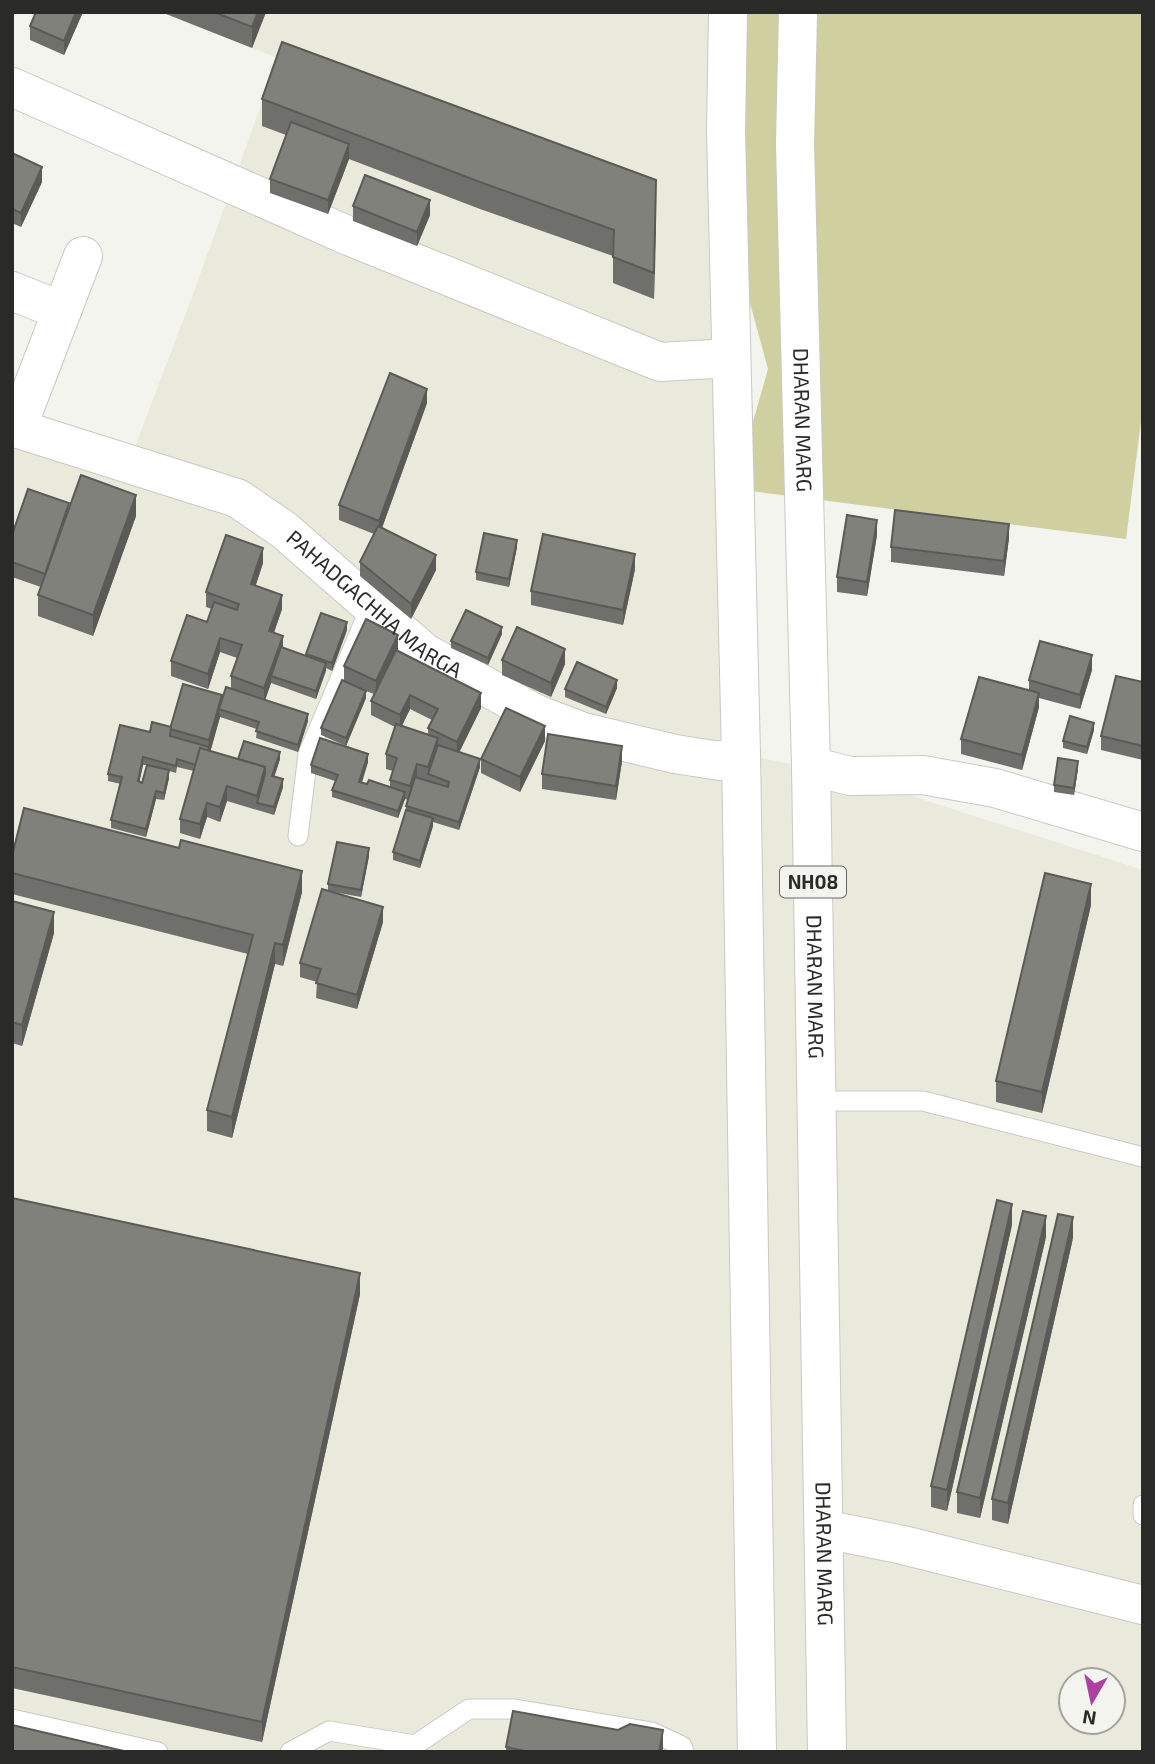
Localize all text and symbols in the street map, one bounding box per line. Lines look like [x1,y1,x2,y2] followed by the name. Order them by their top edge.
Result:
[789,347,818,492] street label: DHARAN MARG
[282,524,467,682] street label: PAHADGACHHA MARGA
[780,866,846,898] road number: NH08
[802,914,830,1059] street label: DHARAN MARG
[812,1481,839,1626] street label: DHARAN MARG
[1057,1666,1127,1736] north arrow
[1081,1706,1098,1731] text: N

